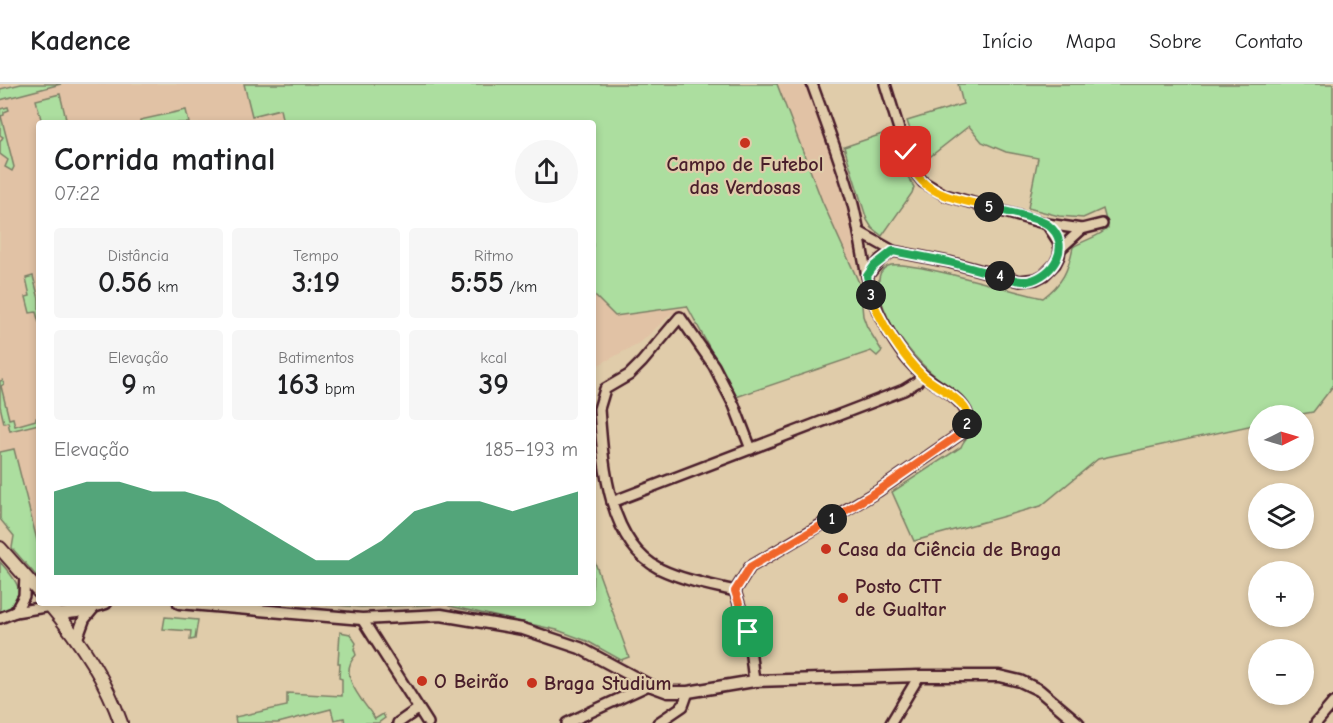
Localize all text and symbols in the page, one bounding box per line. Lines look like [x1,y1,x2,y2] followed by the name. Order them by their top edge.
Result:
[30,25,130,57] text: Kadence
[982,29,1033,53] text: Início
[1066,29,1116,53] text: Mapa
[1149,29,1202,53] text: Sobre
[1235,29,1303,53] text: Contato
[880,126,931,177] pin
[889,135,922,168] icon: check
[738,136,752,150] marker: Campo de Futebol das Verdosas
[54,140,276,178] text: Corrida matinal
[515,140,578,203] button: share
[667,153,823,199] place label: Campo de Futebol das Verdosas
[54,182,100,205] text: 07:22
[974,192,1004,222] pin: 5
[985,198,993,216] text: 5
[108,247,169,265] text: Distância
[293,247,339,265] text: Tempo
[474,247,513,265] text: Ritmo
[985,261,1015,291] pin: 4
[98,265,152,300] text: 0.56
[292,265,340,300] text: 3:19
[450,265,504,300] text: 5:55
[996,267,1004,285] text: 4
[152,278,179,296] text: km
[504,278,537,296] text: /km
[856,280,886,310] pin: 3
[867,286,875,304] text: 3
[108,349,168,367] text: Elevação
[278,349,354,367] text: Batimentos
[480,349,507,367] text: kcal
[121,367,137,402] text: 9
[277,367,319,402] text: 163
[478,367,509,402] text: 39
[137,380,155,398] text: m
[319,380,355,398] text: bpm
[1248,405,1314,471] north arrow
[1248,405,1314,705] map controls
[952,409,982,439] pin: 2
[963,415,971,433] text: 2
[54,438,129,461] text: Elevação
[485,438,578,461] text: 185–193 m
[1248,483,1314,549] button: layers
[817,504,847,534] pin: 1
[829,510,835,528] text: 1
[838,538,1061,561] place label: Casa da Ciência de Braga
[819,542,833,556] marker: Casa da Ciência de Braga
[1248,561,1314,627] button: +
[855,575,946,621] place label: Posto CTT de Gualtar
[836,591,850,605] marker: Posto CTT de Gualtar
[722,606,773,657] pin
[731,615,764,648] icon: arrive
[1248,639,1314,705] button: −
[434,670,509,693] place label: O Beirão
[544,672,672,695] place label: Braga Studium
[415,674,429,688] marker: O Beirão
[525,676,539,690] marker: Braga Studium

